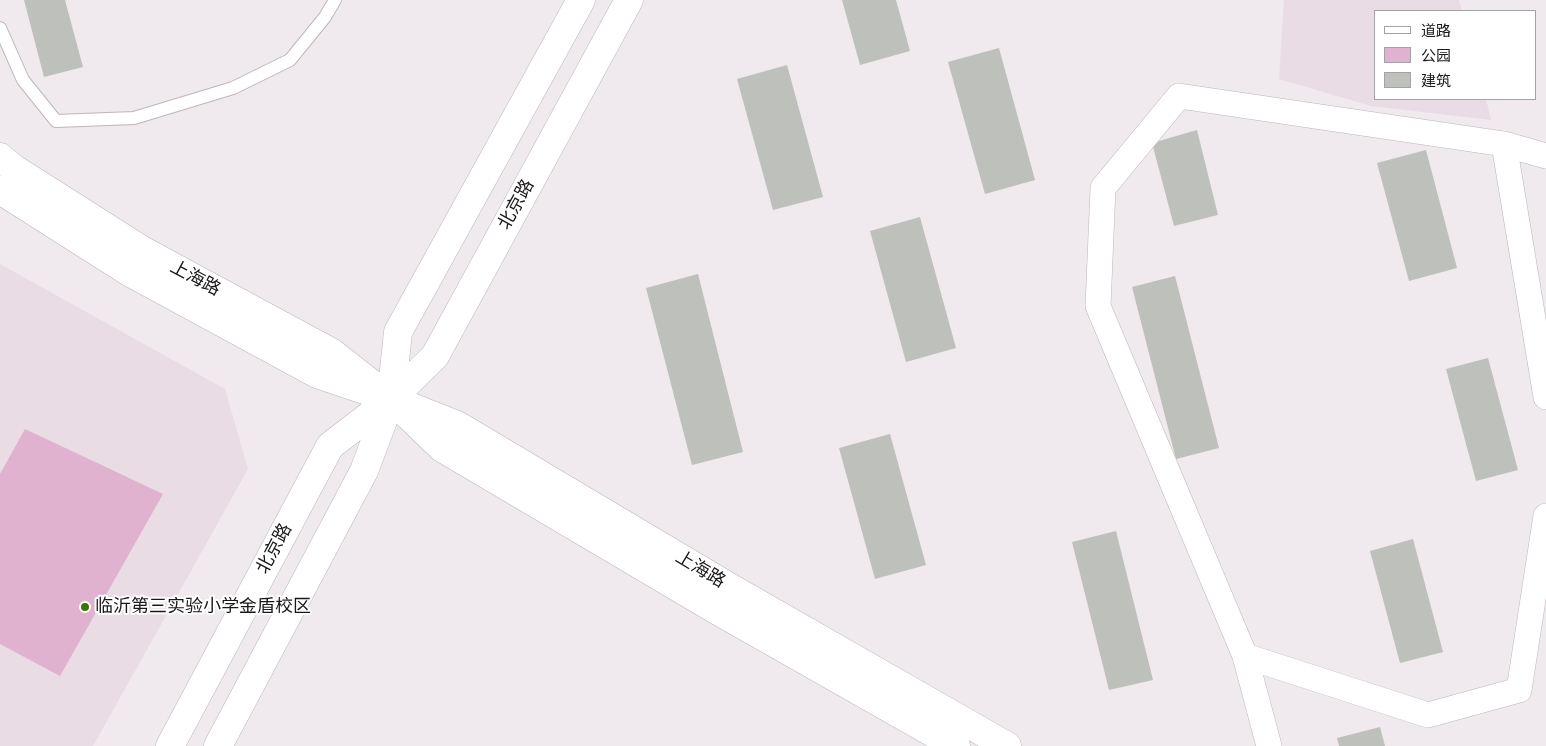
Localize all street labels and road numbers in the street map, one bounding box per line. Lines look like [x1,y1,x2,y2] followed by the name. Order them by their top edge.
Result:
[494,176,540,234] street label: 北京路
[166,257,224,301] street label: 上海路
[253,520,297,578] street label: 北京路
[671,547,729,593] street label: 上海路

